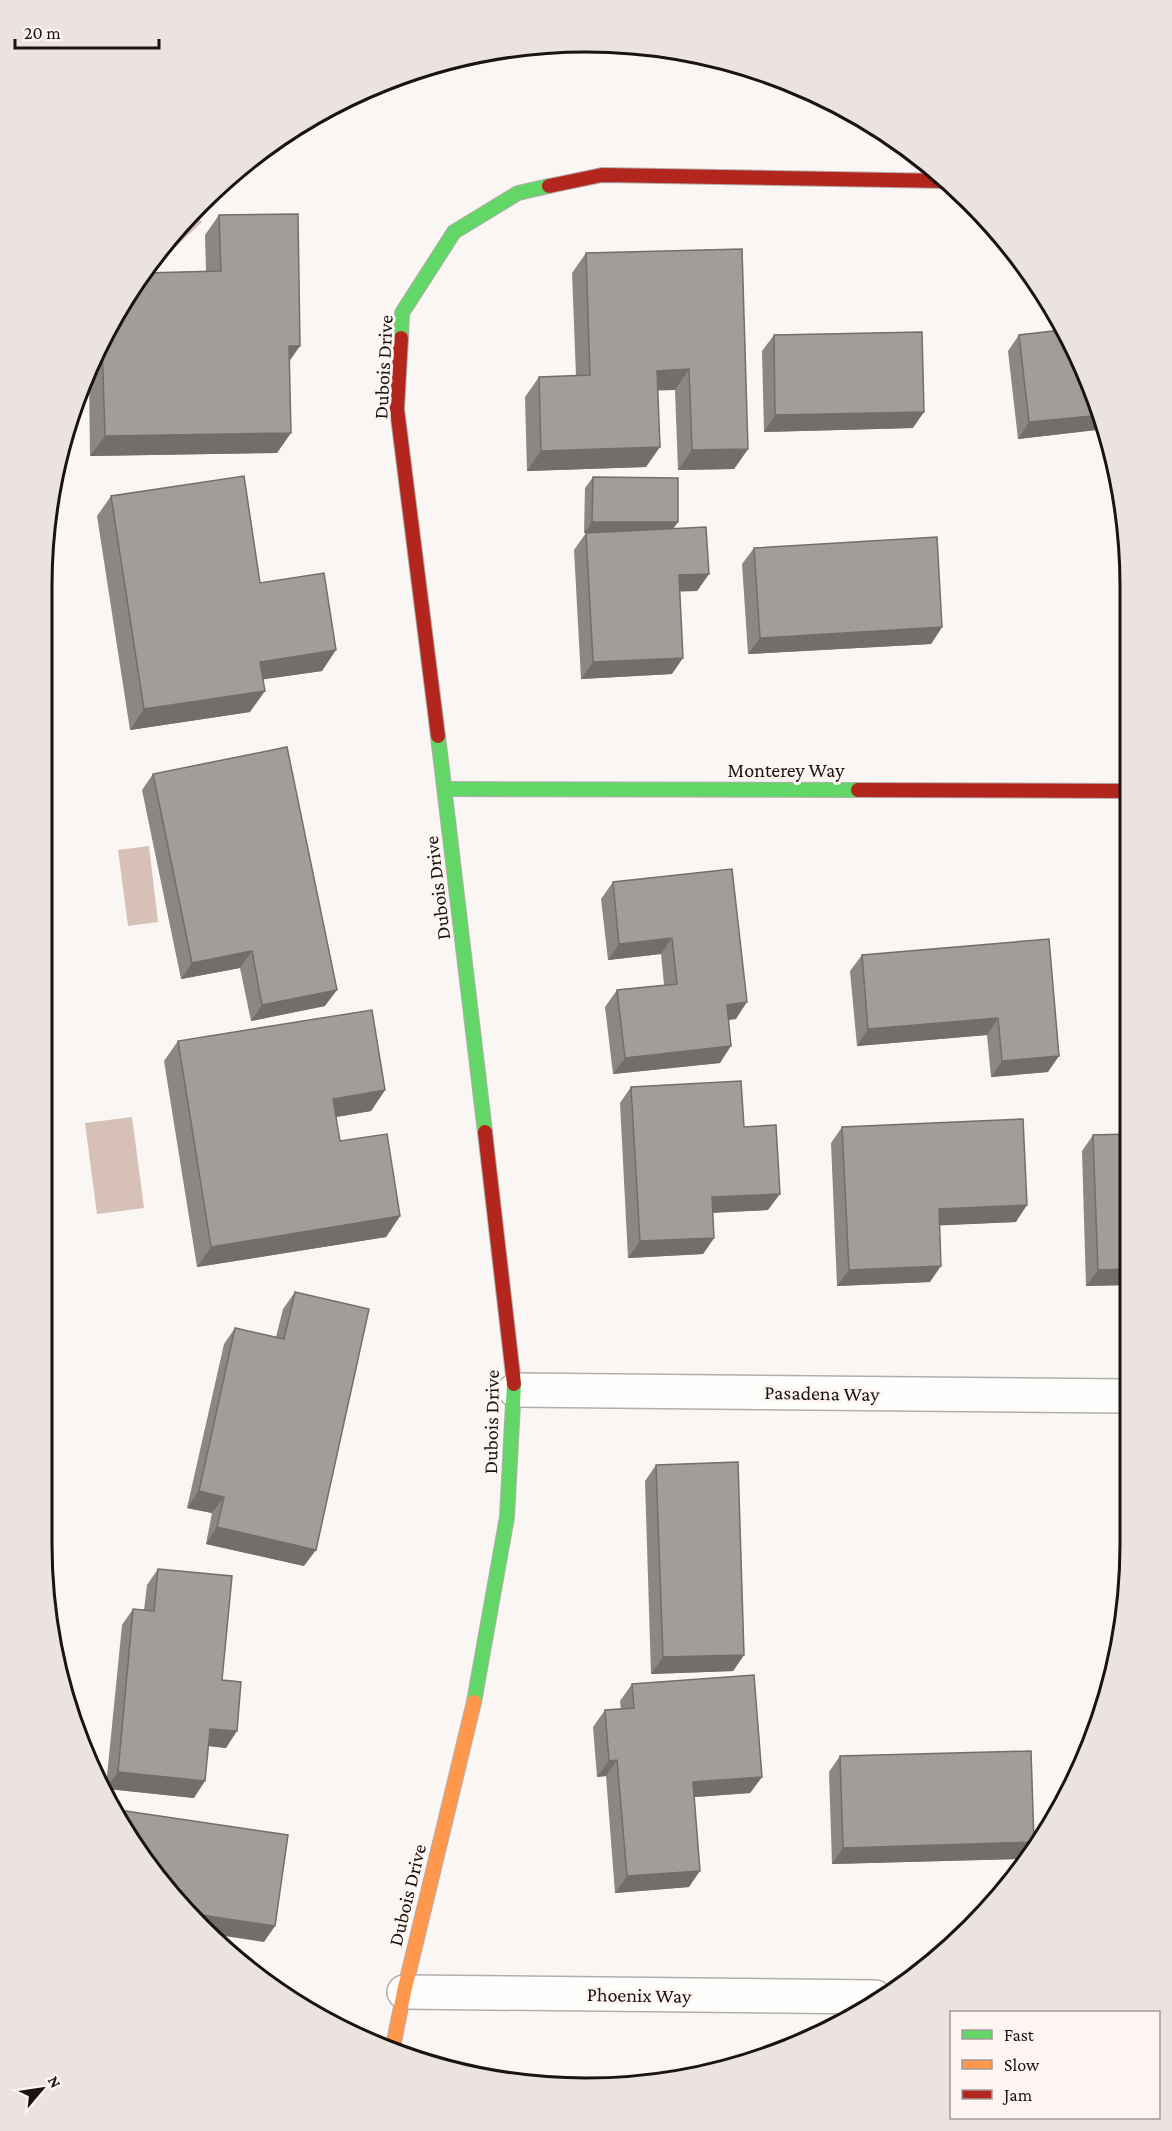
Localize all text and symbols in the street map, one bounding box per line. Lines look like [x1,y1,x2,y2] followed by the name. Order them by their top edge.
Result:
[15,12,159,50] scale bar
[24,23,61,43] text: 20 m
[369,314,397,420] street label: Dubois Drive
[728,759,845,782] street label: Monterey Way
[420,835,454,941] street label: Dubois Drive
[479,1369,503,1474] street label: Dubois Drive
[764,1381,880,1406] street label: Pasadena Way
[384,1841,430,1948] street label: Dubois Drive
[587,1983,692,2008] street label: Phoenix Way
[950,2011,1160,2119] legend
[1004,2025,1035,2045] text: Fast
[1004,2055,1040,2075] text: Slow
[12,2059,72,2119] north arrow
[45,2073,65,2091] text: N
[1002,2085,1033,2105] text: Jam

